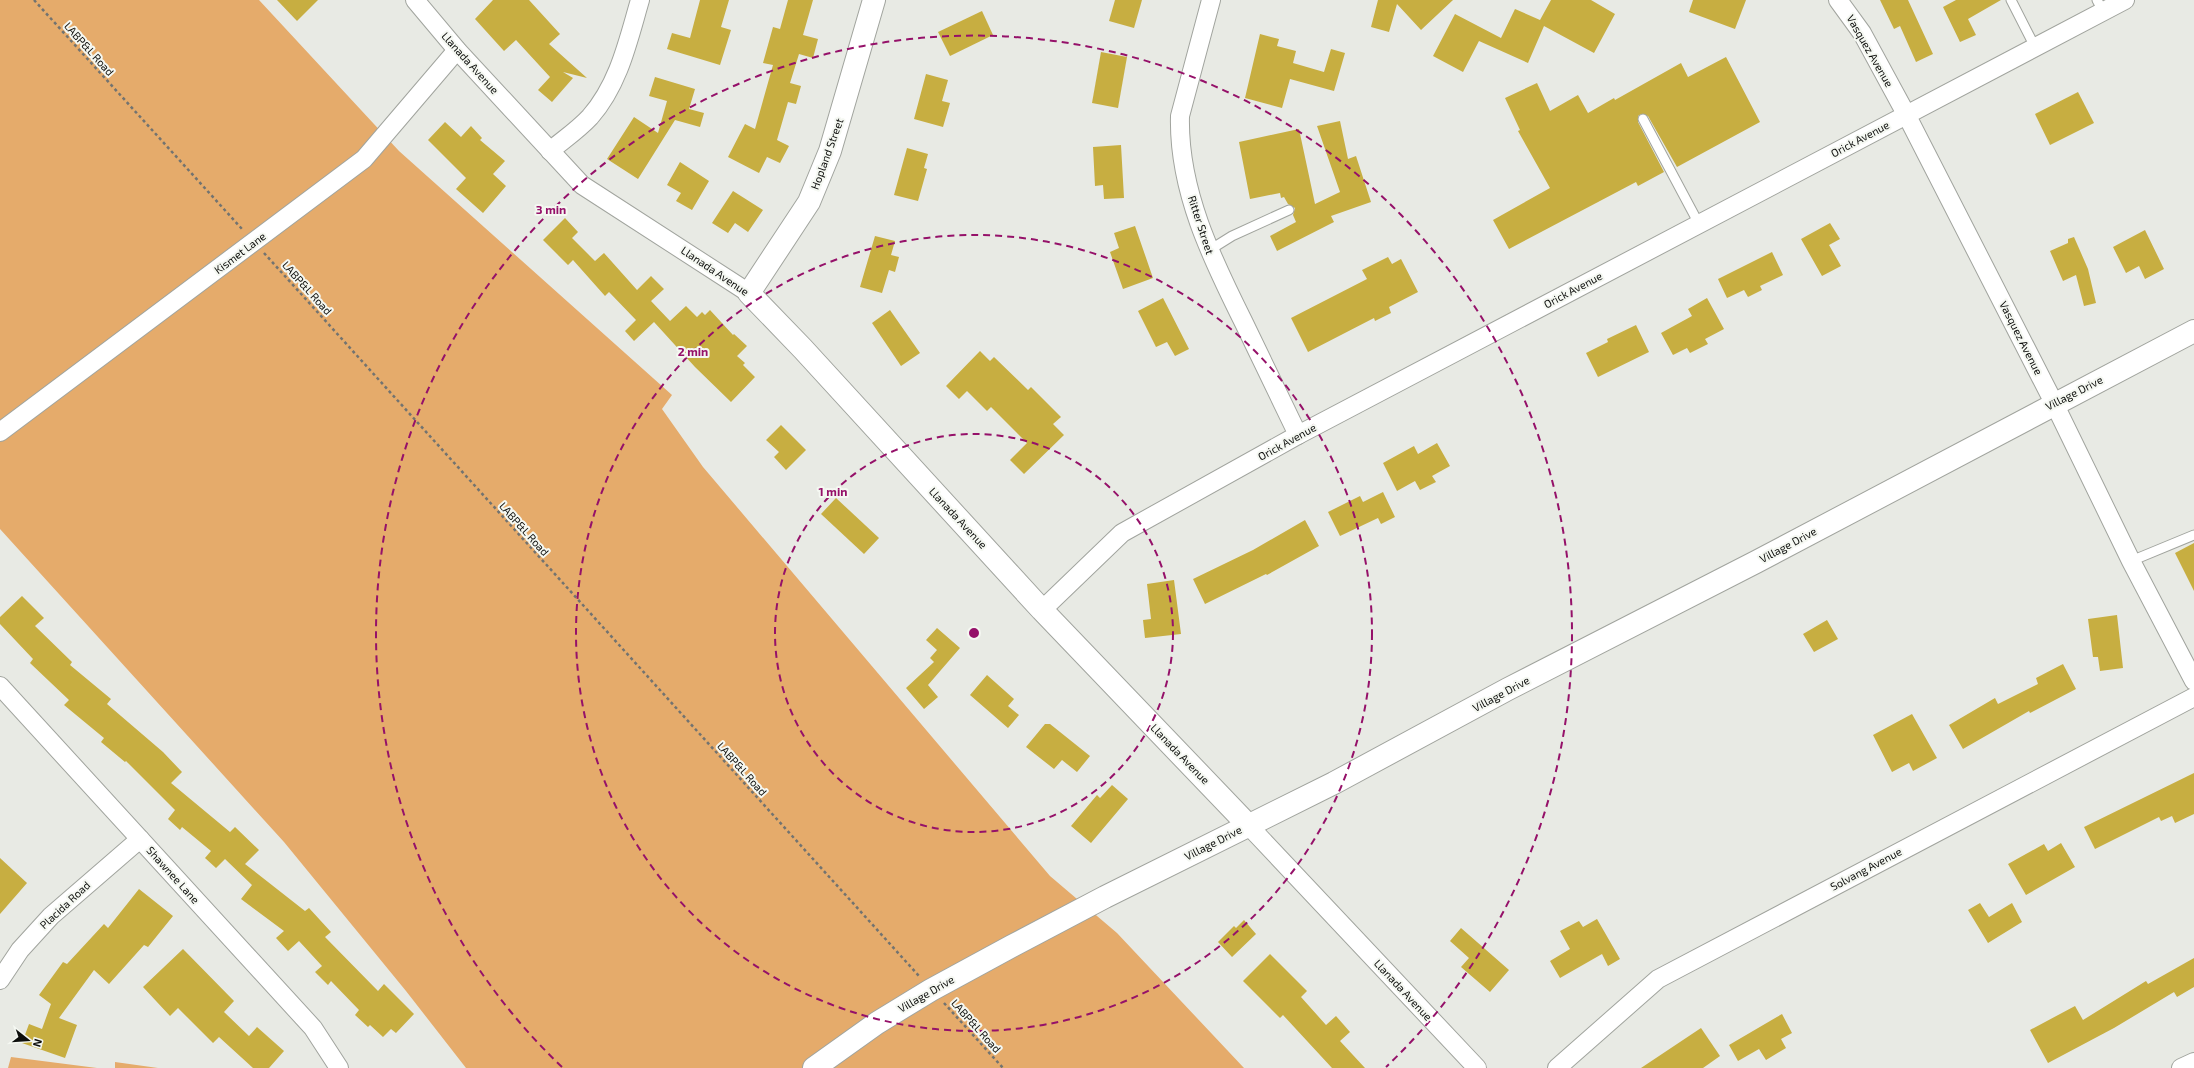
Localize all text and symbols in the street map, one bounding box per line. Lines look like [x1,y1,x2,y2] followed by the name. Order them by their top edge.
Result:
[1845,12,1896,89] street label: Vasquez Avenue
[62,19,117,78] street label: LABP&L Road
[439,29,502,96] street label: Llanada Avenue
[808,116,845,191] street label: Hopland Street
[1828,118,1891,159] street label: Orick Avenue
[1186,194,1217,256] street label: Ritter Street
[536,202,566,216] text: 3 min
[211,229,268,276] street label: Kismet Lane
[679,243,752,298] street label: Llanada Avenue
[280,258,335,317] street label: LABP&L Road
[1541,269,1604,310] street label: Orick Avenue
[1997,299,2046,377] street label: Vasquez Avenue
[678,344,708,358] text: 2 min
[2043,373,2105,413] street label: Village Drive
[1255,420,1318,463] street label: Orick Avenue
[819,484,847,498] text: 1 min
[927,484,990,551] street label: Llanada Avenue
[497,499,552,558] street label: LABP&L Road
[1757,524,1819,565] street label: Village Drive
[967,626,981,640] centre of rings
[1470,673,1532,714] street label: Village Drive
[1148,721,1212,787] street label: Llanada Avenue
[715,739,770,798] street label: LABP&L Road
[1182,823,1244,863] street label: Village Drive
[144,843,202,906] street label: Shawnee Lane
[1828,844,1904,893] street label: Solvang Avenue
[37,878,93,931] street label: Placida Road
[1372,956,1435,1023] street label: Llanada Avenue
[895,972,956,1015] street label: Village Drive
[949,996,1004,1055] street label: LABP&L Road
[8,1020,48,1060] north arrow
[31,1037,45,1049] text: N

